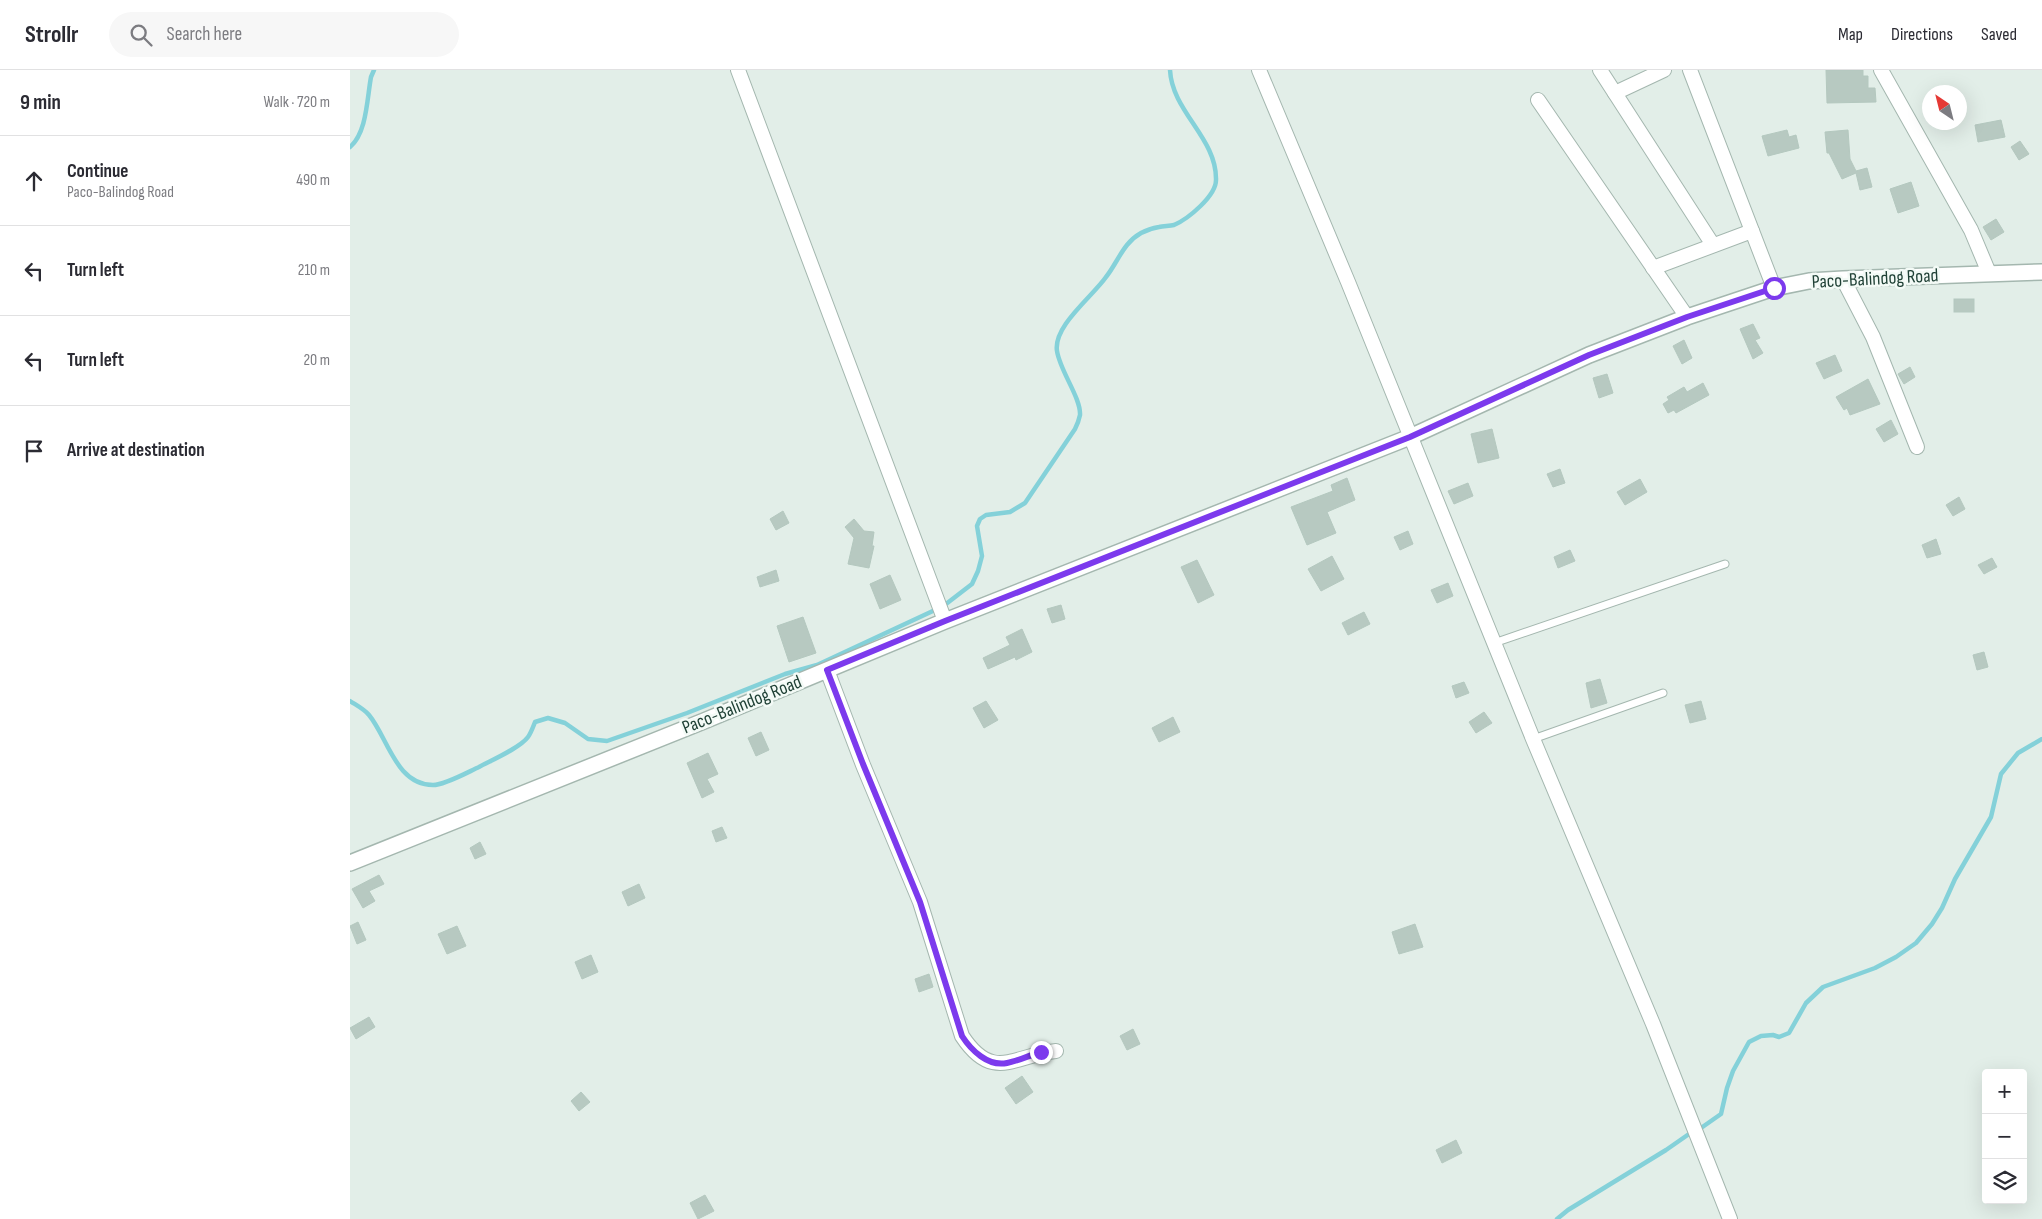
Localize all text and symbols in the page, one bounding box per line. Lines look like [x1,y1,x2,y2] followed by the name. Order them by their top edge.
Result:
[109,12,459,57] search box
[25,20,79,49] text: Strollr
[127,21,155,49] icon: search
[167,23,242,46] text: Search here
[1838,24,1863,45] text: Map
[1891,24,1953,45] text: Directions
[1981,24,2017,45] text: Saved
[1922,85,1967,130] north arrow
[20,90,61,115] text: 9 min
[264,93,330,112] text: Walk · 720 m
[67,160,128,183] text: Continue
[20,167,48,195] icon: ahead
[296,171,330,190] text: 490 m
[67,183,174,202] text: Paco-Balindog Road
[20,257,48,285] icon: left
[67,259,124,282] text: Turn left
[298,261,330,280] text: 210 m
[1811,264,1939,294] street label: Paco-Balindog Road
[1763,277,1786,300] route start
[20,347,48,375] icon: left
[67,349,124,372] text: Turn left
[303,351,330,370] text: 20 m
[20,437,48,465] icon: arrive
[67,439,205,462] text: Arrive at destination
[679,671,805,739] street label: Paco-Balindog Road
[1030,1041,1053,1064] route end
[1982,1069,2027,1204] map controls
[1982,1069,2027,1114] button: +
[1982,1114,2027,1159] button: −
[1982,1159,2027,1204] button: layers

